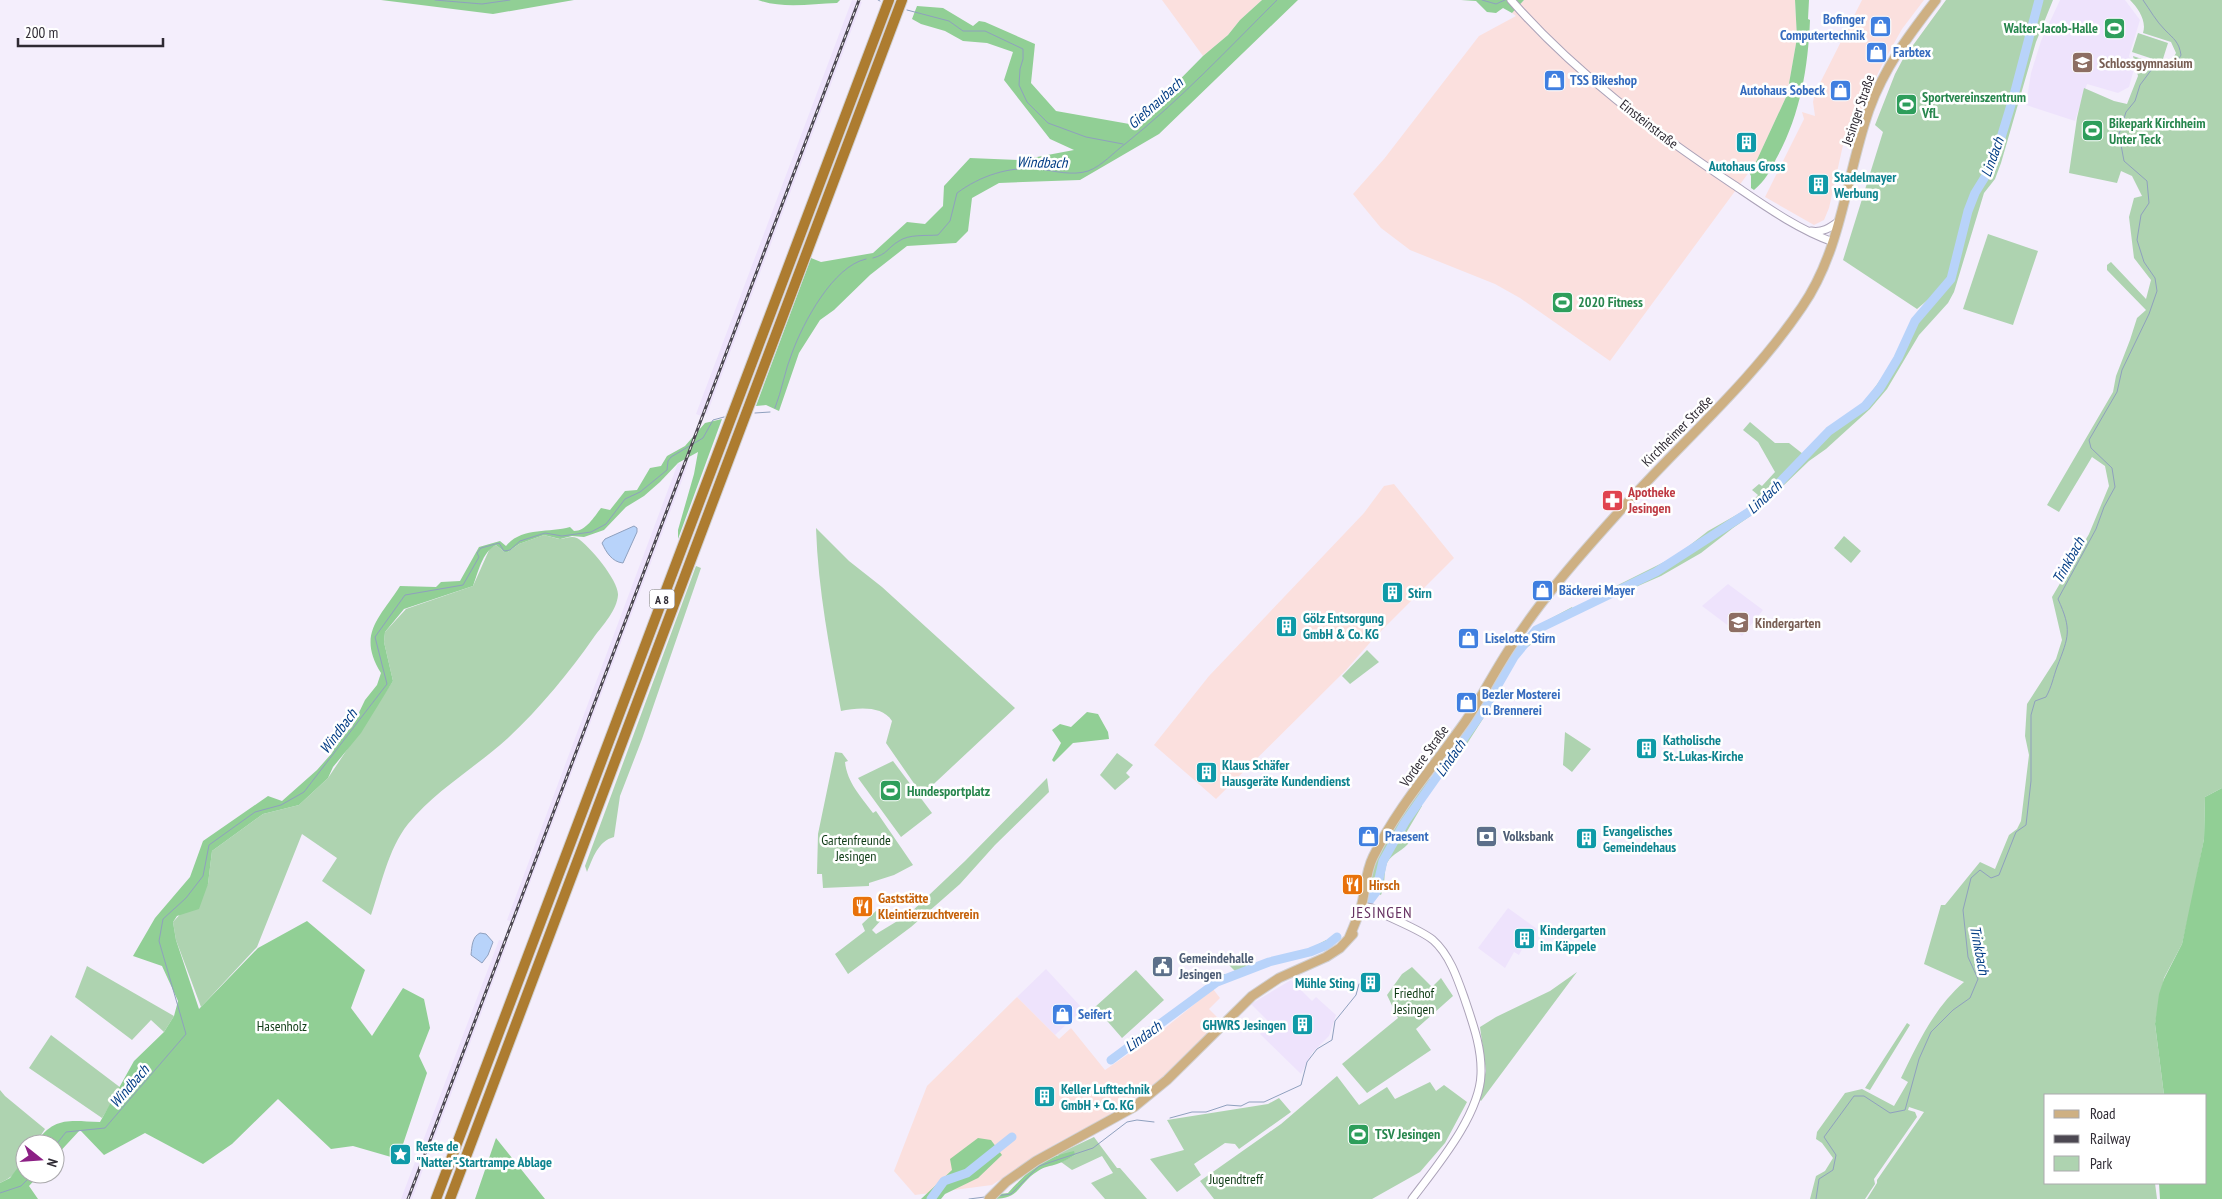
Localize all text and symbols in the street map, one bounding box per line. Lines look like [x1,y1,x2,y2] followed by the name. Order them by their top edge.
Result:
[1780,10,1866,44] place label: Bofinger Computertechnik
[18,15,162,47] scale bar
[1869,15,1893,39] shop icon: Bofinger Computertechnik
[2102,16,2126,40] sports icon: Walter-Jacob-Halle
[2003,19,2098,37] place label: Walter-Jacob-Halle
[25,23,58,42] text: 200 m
[1865,40,1889,64] shop icon: Farbtex
[1893,43,1932,61] place label: Farbtex
[2071,51,2095,75] school or university icon: Schlossgymnasium
[2099,54,2193,72] place label: Schlossgymnasium
[1542,68,1566,92] shop icon: TSS Bikeshop
[1570,71,1637,89] place label: TSS Bikeshop
[1123,72,1188,133] water label: Gießnaubach
[1837,72,1879,149] street label: Jesinger Straße
[1829,78,1853,102] shop icon: Autohaus Sobeck
[1739,81,1825,99] place label: Autohaus Sobeck
[1921,88,2026,122] place label: Sportvereinszentrum VfL
[1894,93,1918,117] sports icon: Sportvereinszentrum VfL
[1616,96,1682,153] street label: Einsteinstraße
[2109,114,2205,148] place label: Bikepark Kirchheim Unter Teck
[2081,119,2105,143] sports icon: Bikepark Kirchheim Unter Teck
[1735,131,1759,155] building icon: Autohaus Gross
[1976,133,2008,179] water label: Lindach
[1016,152,1069,172] water label: Windbach
[1708,157,1785,175] place label: Autohaus Gross
[1833,168,1897,202] place label: Stadelmayer Werbung
[1806,173,1830,197] building icon: Stadelmayer Werbung
[1550,290,1574,314] sports icon: 2020 Fitness
[1578,293,1643,311] place label: 2020 Fitness
[1638,391,1717,470] street label: Kirchheimer Straße
[1743,475,1786,518] water label: Lindach
[1627,483,1675,517] place label: Apotheke Jesingen
[1600,488,1624,512] pharmacy icon: Apotheke Jesingen
[2048,532,2089,586] water label: Trinkbach
[1531,578,1555,602] shop icon: Bäckerei Mayer
[1380,581,1404,605] building icon: Stirn
[1559,581,1636,599] place label: Bäckerei Mayer
[1408,584,1432,602] place label: Stirn
[650,590,674,608] road number: A 8
[1303,609,1384,643] place label: Gölz Entsorgung GmbH & Co. KG
[1727,611,1751,635] school or university icon: Kindergarten
[1275,614,1299,638] building icon: Gölz Entsorgung GmbH & Co. KG
[1755,614,1821,632] place label: Kindergarten
[1457,626,1481,650] shop icon: Liselotte Stirn
[1485,629,1555,647] place label: Liselotte Stirn
[1482,685,1560,719] place label: Bezler Mosterei u. Brennerei
[1454,690,1478,714] shop icon: Bezler Mosterei u. Brennerei
[315,704,362,757] water label: Windbach
[1395,721,1453,791] street label: Vordere Straße
[1663,731,1744,765] place label: Katholische St.-Lukas-Kirche
[1431,735,1470,780] water label: Lindach
[1635,736,1659,760] building icon: Katholische St.-Lukas-Kirche
[1222,756,1350,790] place label: Klaus Schäfer Hausgeräte Kundendienst
[1194,761,1218,785] building icon: Klaus Schäfer Hausgeräte Kundendienst
[879,779,903,803] sports icon: Hundesportplatz
[907,782,990,800] place label: Hundesportplatz
[1603,822,1676,856] place label: Evangelisches Gemeindehaus
[1357,824,1381,848] shop icon: Praesent
[1475,824,1499,848] bank icon: Volksbank
[1385,827,1428,845] place label: Praesent
[1502,827,1554,845] place label: Volksbank
[1575,827,1599,851] building icon: Evangelisches Gemeindehaus
[821,831,891,865] park label: Gartenfreunde Jesingen
[1341,873,1365,897] restaurant icon: Hirsch
[1369,876,1400,894] place label: Hirsch
[878,889,979,923] place label: Gaststätte Kleintierzuchtverein
[850,894,874,918] restaurant icon: Gaststätte Kleintierzuchtverein
[1350,902,1413,922] district label: JESINGEN
[1540,921,1606,955] place label: Kindergarten im Käppele
[1966,924,1994,978] water label: Trinkbach
[1512,926,1536,950] building icon: Kindergarten im Käppele
[1178,949,1254,983] place label: Gemeindehalle Jesingen
[1151,954,1175,978] public building icon: Gemeindehalle Jesingen
[1359,971,1383,995] building icon: Mühle Sting
[1295,974,1355,992] place label: Mühle Sting
[1392,984,1435,1018] park label: Friedhof Jesingen
[1050,1002,1074,1026] shop icon: Seifert
[1078,1005,1112,1023] place label: Seifert
[1290,1013,1314,1037] building icon: GHWRS Jesingen
[1121,1016,1166,1056] water label: Lindach
[1203,1016,1286,1034] place label: GHWRS Jesingen
[257,1017,307,1035] park label: Hasenholz
[105,1060,154,1111] water label: Windbach
[1061,1080,1150,1114] place label: Keller Lufttechnik GmbH + Co. KG
[1033,1085,1057,1109] building icon: Keller Lufttechnik GmbH + Co. KG
[2044,1094,2207,1184] legend
[2090,1104,2116,1123] text: Road
[1347,1122,1371,1146] sports icon: TSV Jesingen
[1375,1125,1440,1143] place label: TSV Jesingen
[2090,1129,2131,1148] text: Railway
[15,1134,65,1184] north arrow
[416,1137,552,1171] place label: Reste de "Natter"-Startrampe Ablage
[388,1142,412,1166] place icon: Reste de "Natter"-Startrampe Ablage
[2090,1154,2112,1173] text: Park
[43,1157,62,1169] text: N
[1208,1170,1263,1188] park label: Jugendtreff

